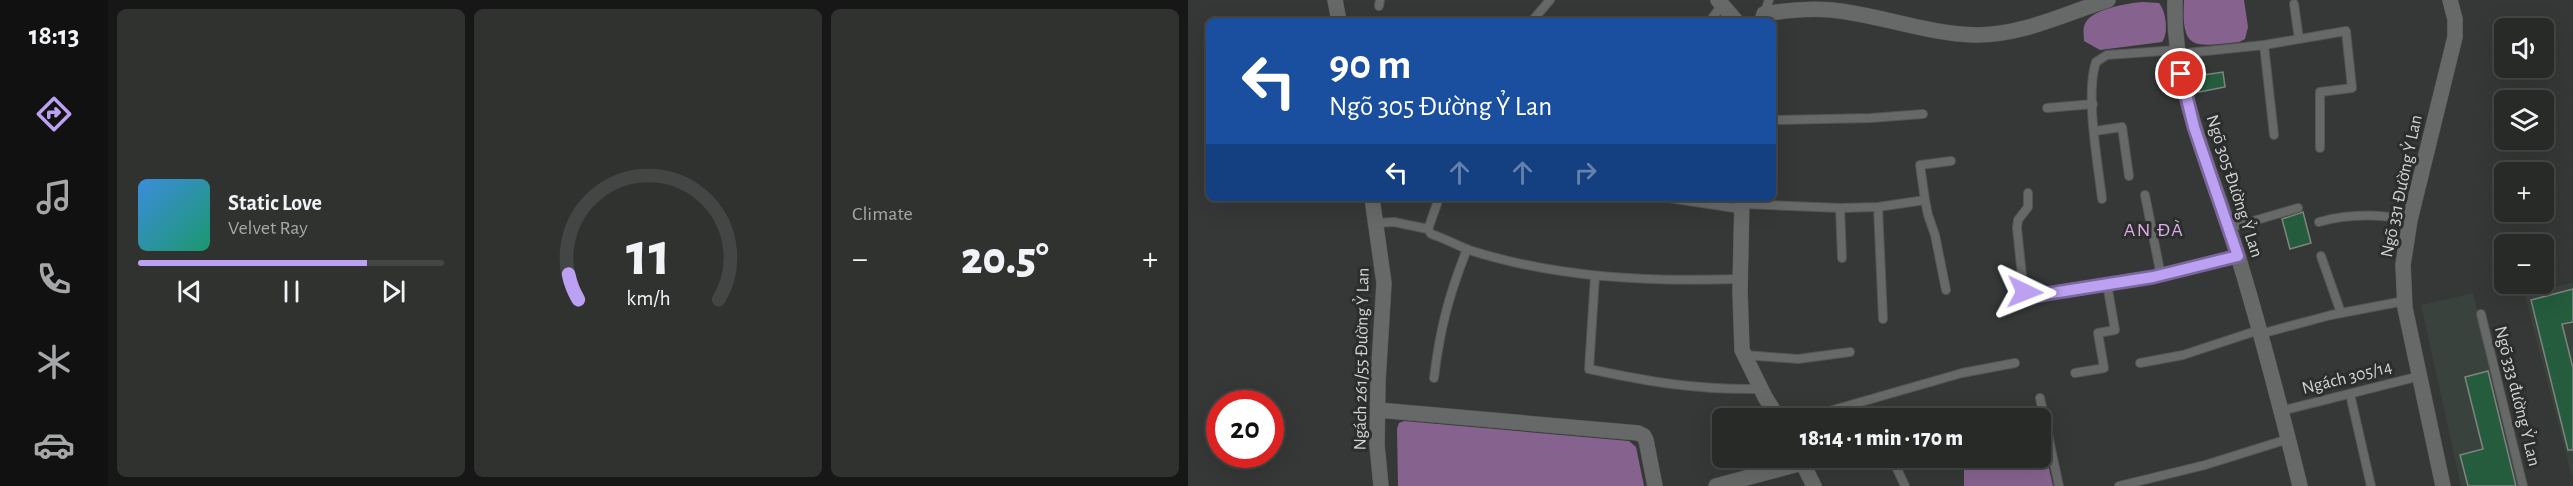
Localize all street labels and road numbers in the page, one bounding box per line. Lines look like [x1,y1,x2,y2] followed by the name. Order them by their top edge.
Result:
[2203,112,2268,260] street label: Ngõ 305 Đường Ỷ Lan
[2375,113,2426,259] street label: Ngõ 331 Đường Ỷ Lan
[1348,267,1373,451] street label: Ngách 261/55 Đường Ỷ Lan
[2491,324,2546,468] street label: Ngõ 333 đường Ỷ Lan
[2300,358,2395,398] street label: Ngách 305/14

